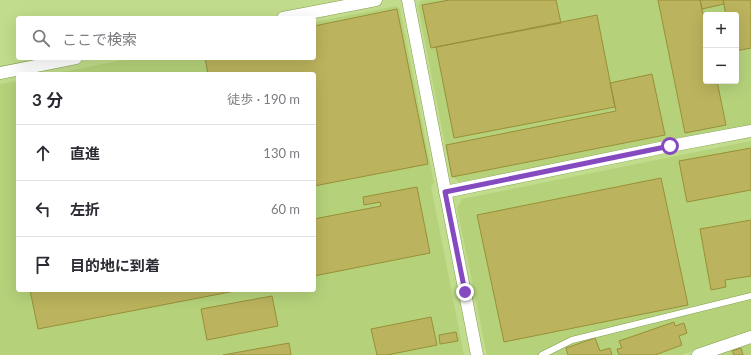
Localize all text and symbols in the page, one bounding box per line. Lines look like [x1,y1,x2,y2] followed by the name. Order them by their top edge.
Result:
[703,12,739,84] map controls
[703,12,739,48] button: +
[16,16,316,60] search box
[30,27,52,49] icon: search
[62,30,137,48] text: ここで検索
[703,48,739,84] button: −
[32,89,63,110] text: 3 分
[227,91,300,107] text: 徒歩 · 190 m
[661,137,679,155] route start
[32,142,54,164] icon: ahead
[70,144,100,162] text: 直進
[263,145,300,161] text: 130 m
[32,198,54,220] icon: left
[70,200,100,218] text: 左折
[271,201,300,217] text: 60 m
[32,254,54,276] icon: arrive
[70,256,160,274] text: 目的地に到着
[456,283,474,301] route end

